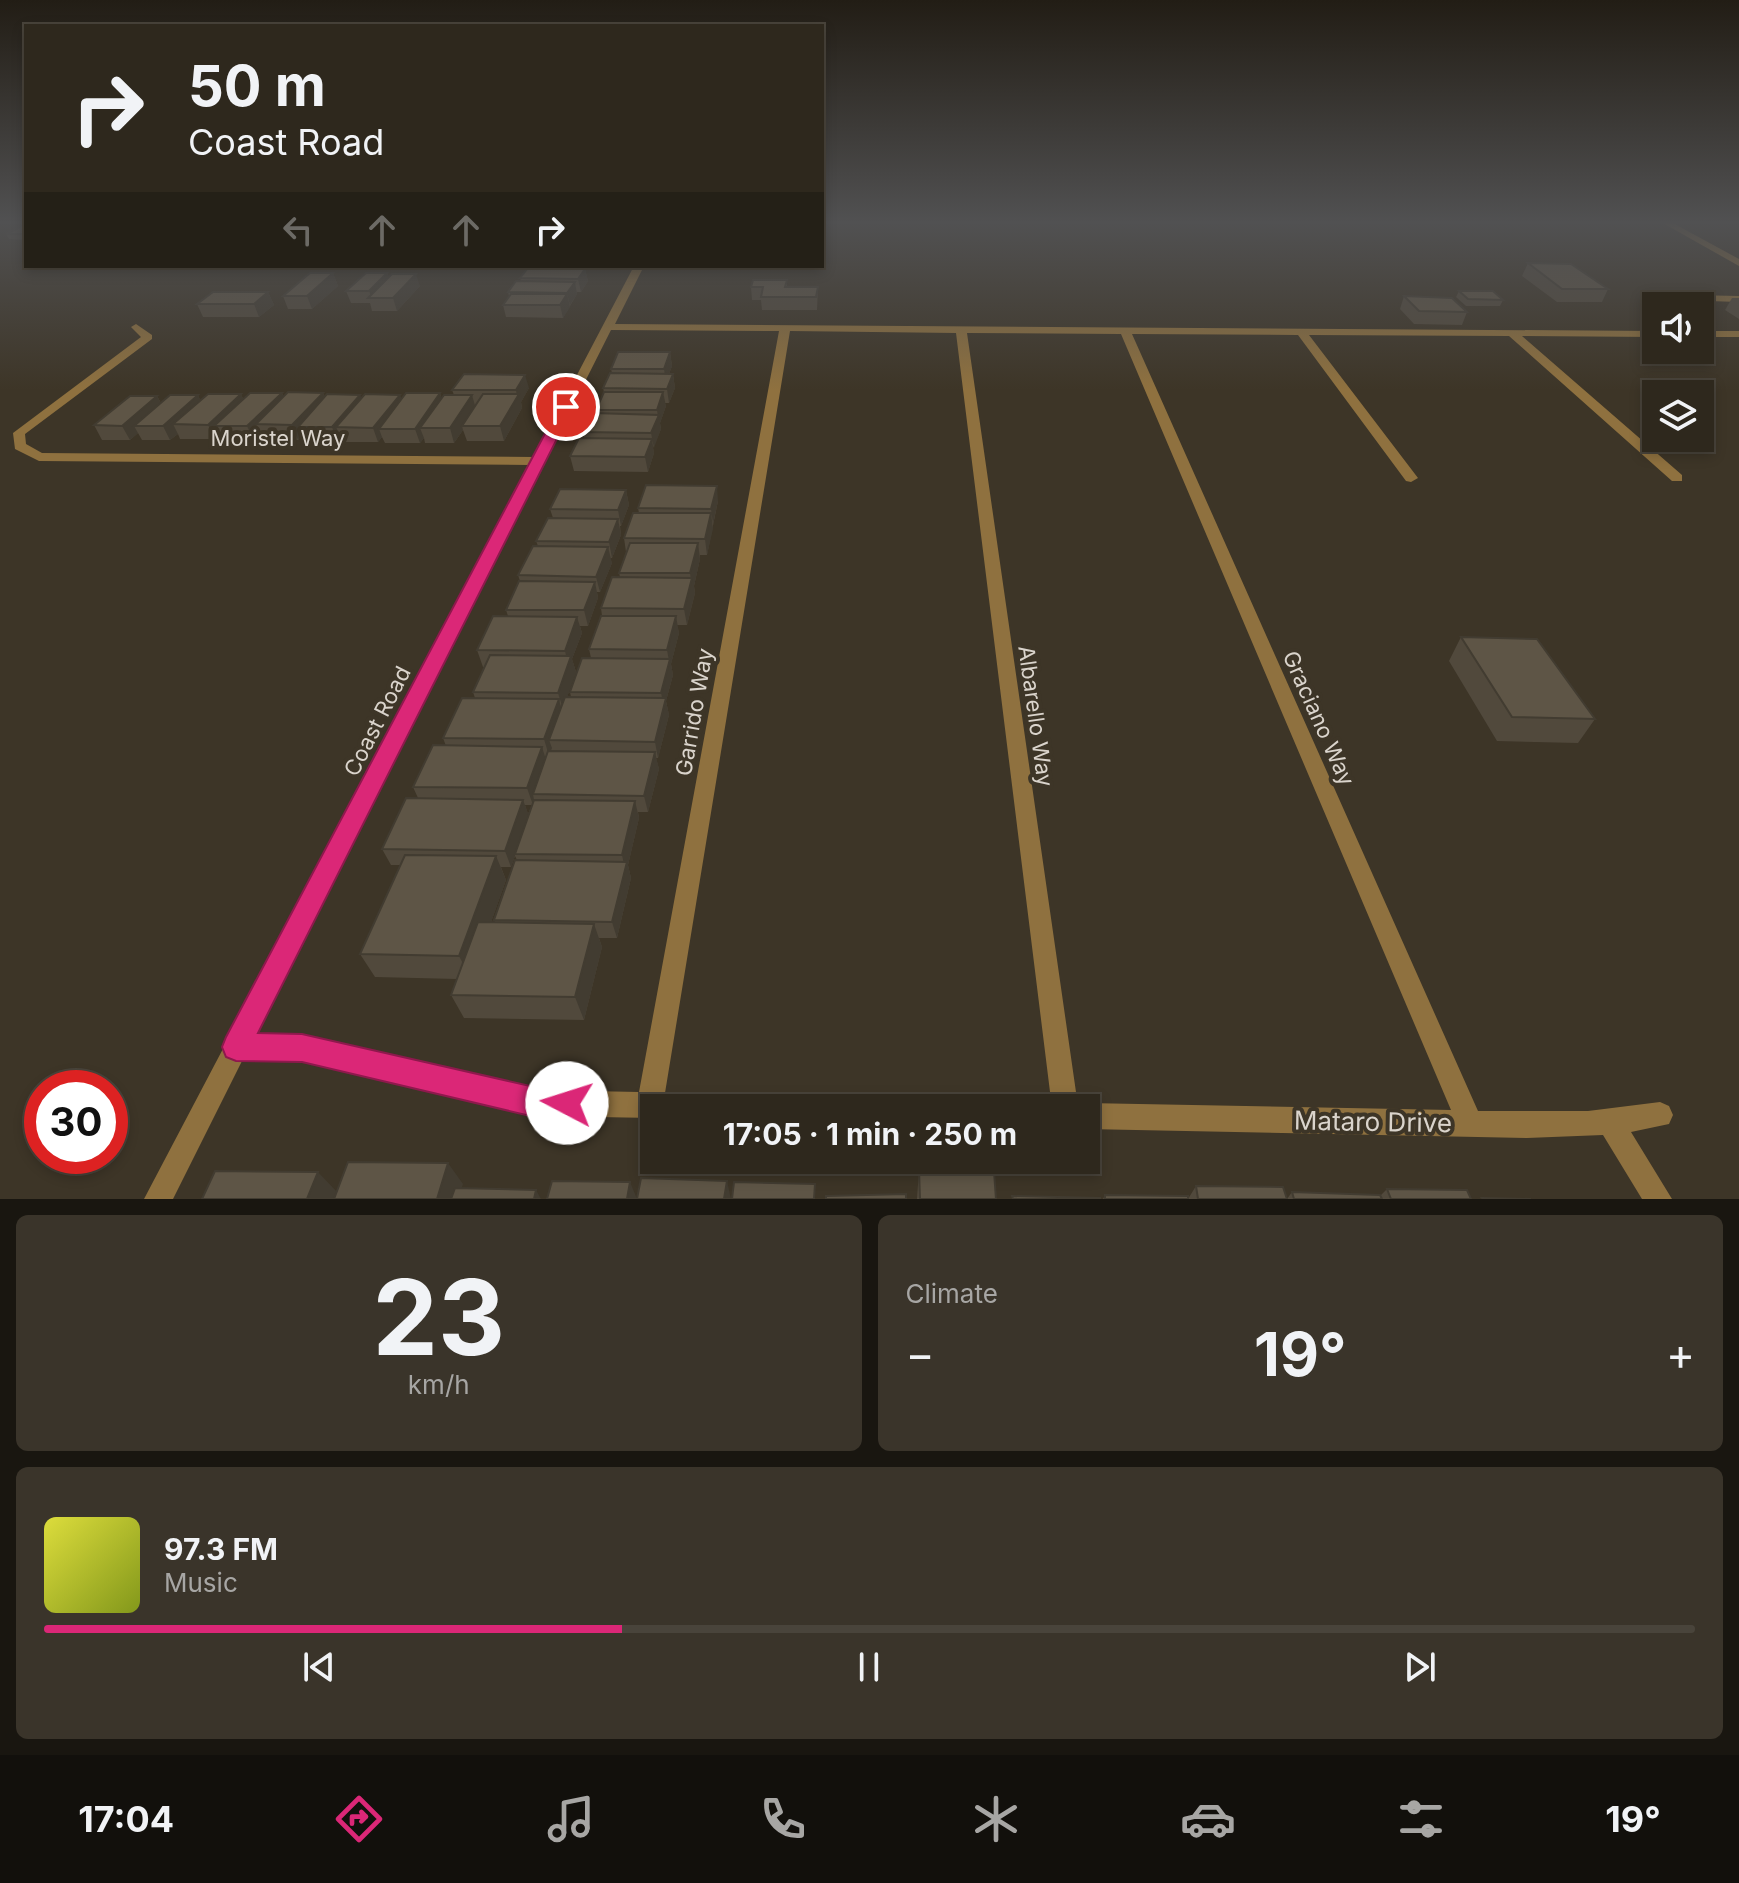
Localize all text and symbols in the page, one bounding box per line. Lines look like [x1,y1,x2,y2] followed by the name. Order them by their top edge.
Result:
[188,52,326,120] text: 50 m
[56,56,160,160] icon: right
[188,120,384,164] text: Coast Road
[276,208,320,252] icon: left
[360,208,404,252] icon: ahead
[444,208,488,252] icon: ahead
[528,208,572,252] icon: right
[1642,292,1714,452] map controls
[1642,292,1714,364] button: sound
[532,373,600,441] pin
[1642,380,1714,452] button: layers
[544,385,588,429] icon: arrive
[211,425,345,451] street label: Moristel Way
[1013,644,1059,788] street label: Albarello Way
[670,646,718,778] street label: Garrido Way
[1278,647,1360,789] street label: Graciano Way
[338,662,416,780] street label: Coast Road
[525,1061,609,1145] position arrow
[24,1070,128,1174] speed limit sign: 30
[1294,1105,1452,1138] street label: Mataro Drive
[723,1116,1017,1152] text: 17:05 · 1 min · 250 m
[372,1254,505,1380] text: 23
[906,1278,998,1309] text: Climate
[1254,1318,1346,1390] text: 19°
[906,1327,935,1381] text: −
[1666,1327,1695,1381] text: +
[408,1369,470,1400] text: km/h
[164,1531,278,1567] text: 97.3 FM
[164,1567,238,1598] text: Music
[297,1645,341,1689] icon: previous
[847,1645,891,1689] icon: pause
[1398,1645,1442,1689] icon: next
[331,1791,387,1847] icon: directions
[543,1791,599,1847] icon: music
[755,1791,811,1847] icon: phone
[968,1791,1024,1847] icon: climate
[1180,1791,1236,1847] icon: car
[1393,1791,1449,1847] icon: filters
[78,1797,174,1841] text: 17:04
[1605,1797,1661,1841] text: 19°

